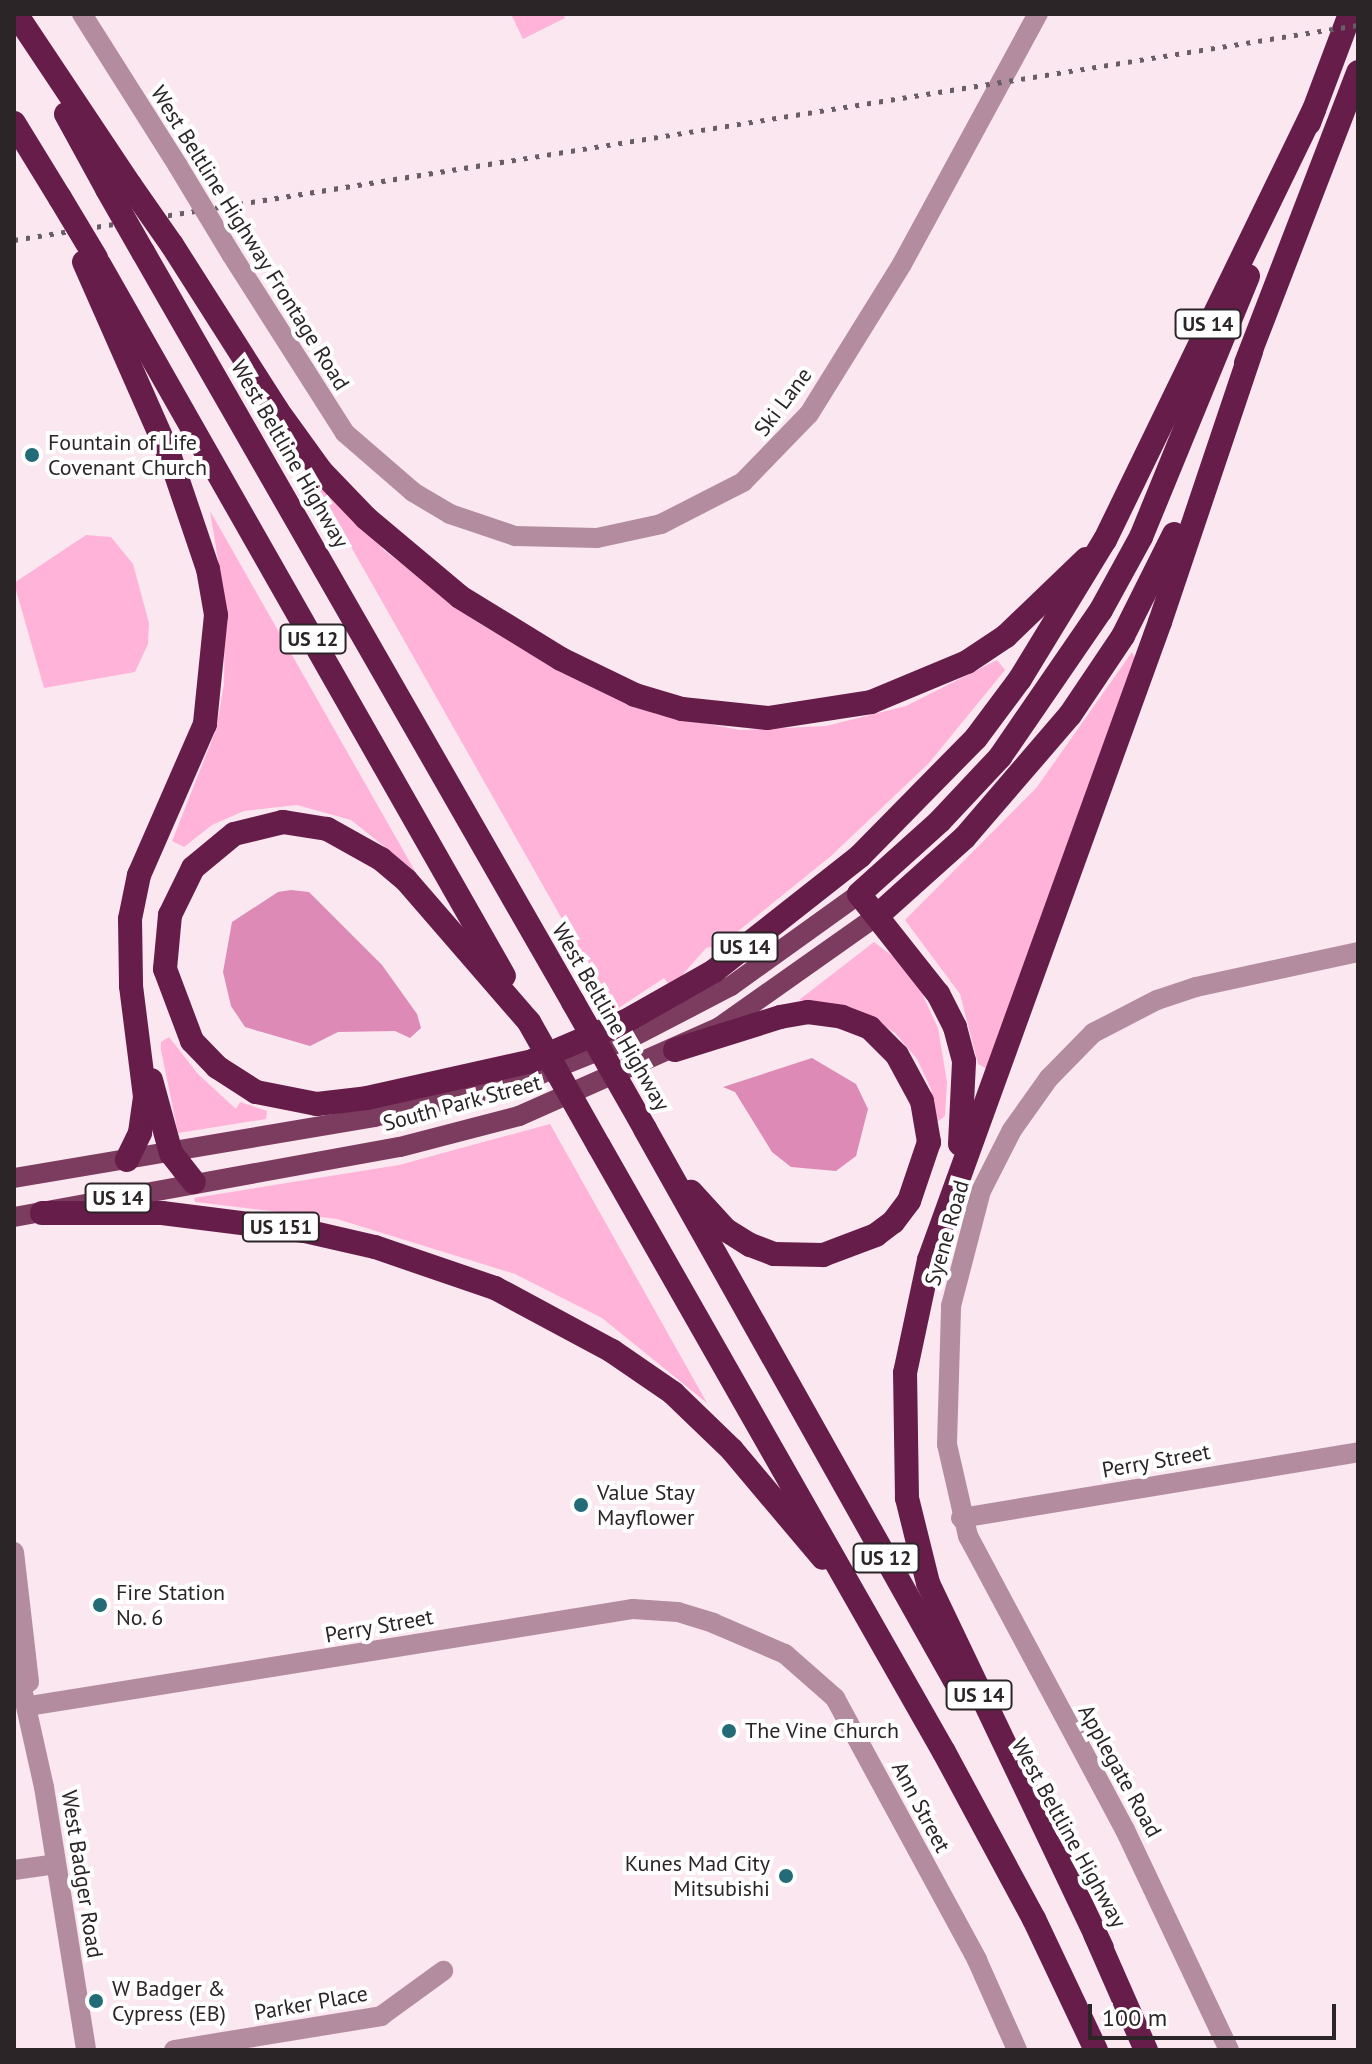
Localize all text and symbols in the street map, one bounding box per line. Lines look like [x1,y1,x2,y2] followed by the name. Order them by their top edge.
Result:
[145,81,355,395] street label: West Beltline Highway Frontage Road
[1174,308,1242,340] road number: US 14
[226,356,354,552] street label: West Beltline Highway
[749,362,817,442] street label: Ski Lane
[48,429,207,480] place label: Fountain of Life Covenant Church
[23,446,41,464] marker: Fountain of Life Covenant Church
[279,623,347,655] road number: US 12
[547,919,675,1115] street label: West Beltline Highway
[711,931,779,963] road number: US 14
[380,1069,544,1137] street label: South Park Street
[919,1177,975,1289] street label: Syene Road
[84,1182,152,1214] road number: US 14
[241,1211,321,1243] road number: US 151
[1100,1438,1212,1484] street label: Perry Street
[597,1479,695,1530] place label: Value Stay Mayflower
[572,1496,590,1514] marker: Value Stay Mayflower
[852,1542,920,1574] road number: US 12
[116,1579,225,1630] place label: Fire Station No. 6
[91,1596,109,1614] marker: Fire Station No. 6
[323,1603,435,1649] street label: Perry Street
[945,1679,1013,1711] road number: US 14
[1073,1700,1167,1842] street label: Applegate Road
[745,1718,900,1744] place label: The Vine Church
[720,1722,738,1740] marker: The Vine Church
[1006,1734,1132,1932] street label: West Beltline Highway
[886,1757,956,1857] street label: Ann Street
[56,1788,108,1960] street label: West Badger Road
[625,1850,770,1902] place label: Kunes Mad City Mitsubishi
[777,1867,795,1885] marker: Kunes Mad City Mitsubishi
[112,1975,226,2026] place label: W Badger & Cypress (EB)
[252,1980,370,2026] street label: Parker Place
[1092,1988,1340,2038] scale bar
[87,1992,105,2010] marker: W Badger & Cypress (EB)
[1102,2002,1167,2033] text: 100 m

